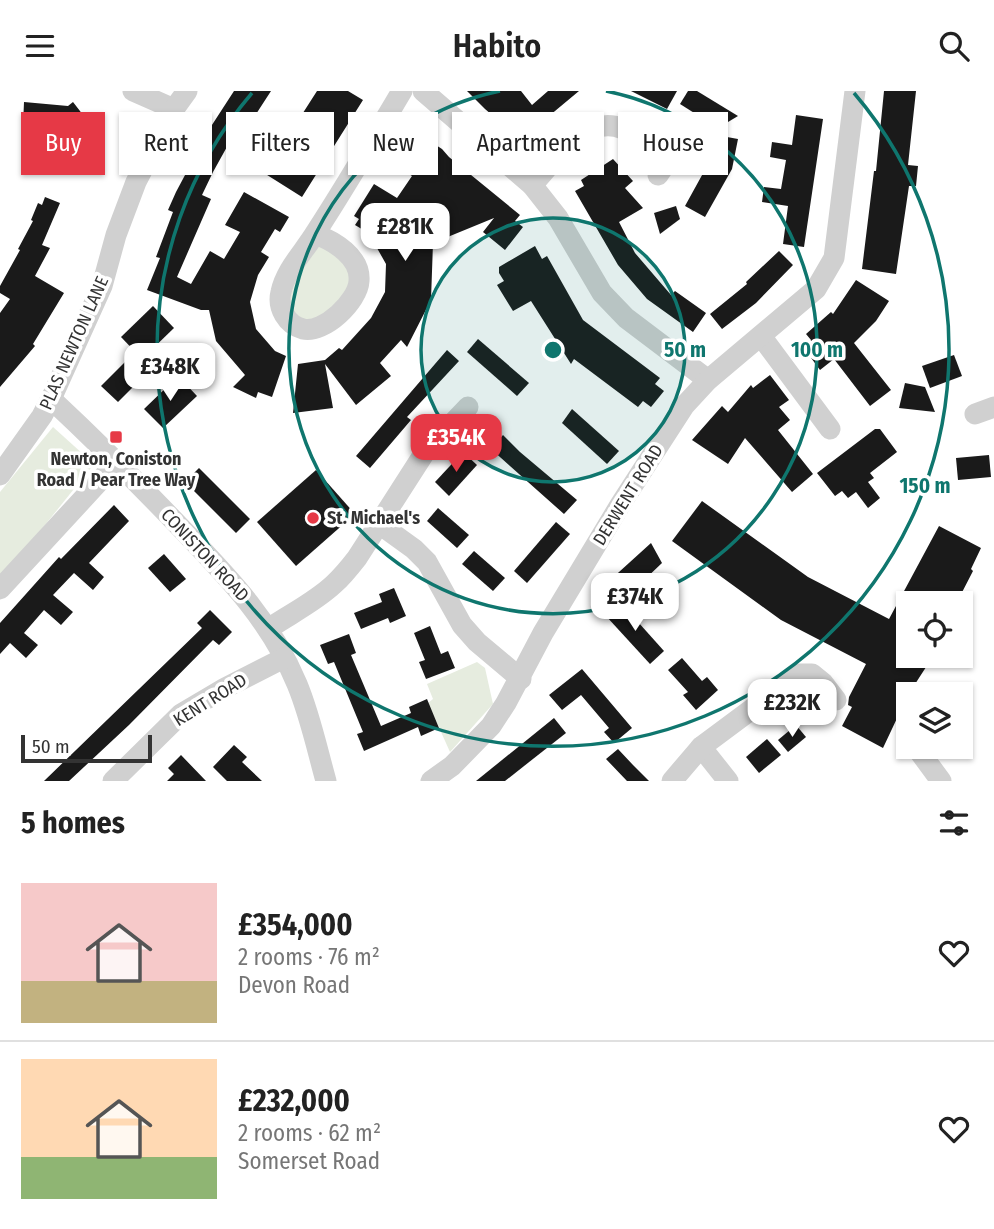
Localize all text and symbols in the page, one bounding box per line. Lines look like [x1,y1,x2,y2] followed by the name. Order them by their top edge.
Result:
[21,27,59,65] icon: menu
[453,27,541,65] text: Habito
[935,27,973,65] icon: search
[21,112,105,175] chip: Buy
[119,112,212,175] chip: Rent
[226,112,334,175] chip: Filters
[348,112,438,175] chip: New
[452,112,604,175] chip: Apartment
[618,112,728,175] chip: House
[356,204,454,263] pin: £281K
[377,212,433,240] text: £281K
[35,273,113,413] street label: PLAS NEWTON LANE
[664,337,706,363] text: 50 m
[791,337,843,363] text: 100 m
[541,338,565,362] centre of rings
[121,343,219,403] pin: £348K
[140,352,200,380] text: £348K
[407,415,505,474] pin: £354K
[427,423,485,451] text: £354K
[108,429,124,445] marker: Newton, Coniston Road / Pear Tree Way
[588,440,668,550] street label: DERWENT ROAD
[37,448,196,491] place label: Newton, Coniston Road / Pear Tree Way
[899,473,951,499] text: 150 m
[156,504,254,606] street label: CONISTON ROAD
[327,507,420,529] place label: St. Michael's
[305,510,321,526] marker: St. Michael's
[586,573,684,633] pin: £374K
[607,582,663,610] text: £374K
[896,591,973,759] map controls
[896,591,973,668] button: locate
[169,669,251,731] street label: KENT ROAD
[743,679,841,739] pin: £232K
[896,682,973,759] button: layers
[764,688,820,716] text: £232K
[21,732,152,764] scale bar
[32,735,70,758] text: 50 m
[935,804,973,842] icon: filters
[21,805,125,841] text: 5 homes
[238,907,353,943] text: £354,000
[77,911,161,995] icon: home
[935,934,973,972] icon: heart
[238,943,380,971] text: 2 rooms · 76 m²
[238,971,350,999] text: Devon Road
[238,1083,350,1119] text: £232,000
[77,1087,161,1171] icon: home
[935,1110,973,1148] icon: heart
[238,1119,381,1147] text: 2 rooms · 62 m²
[238,1147,380,1175] text: Somerset Road

